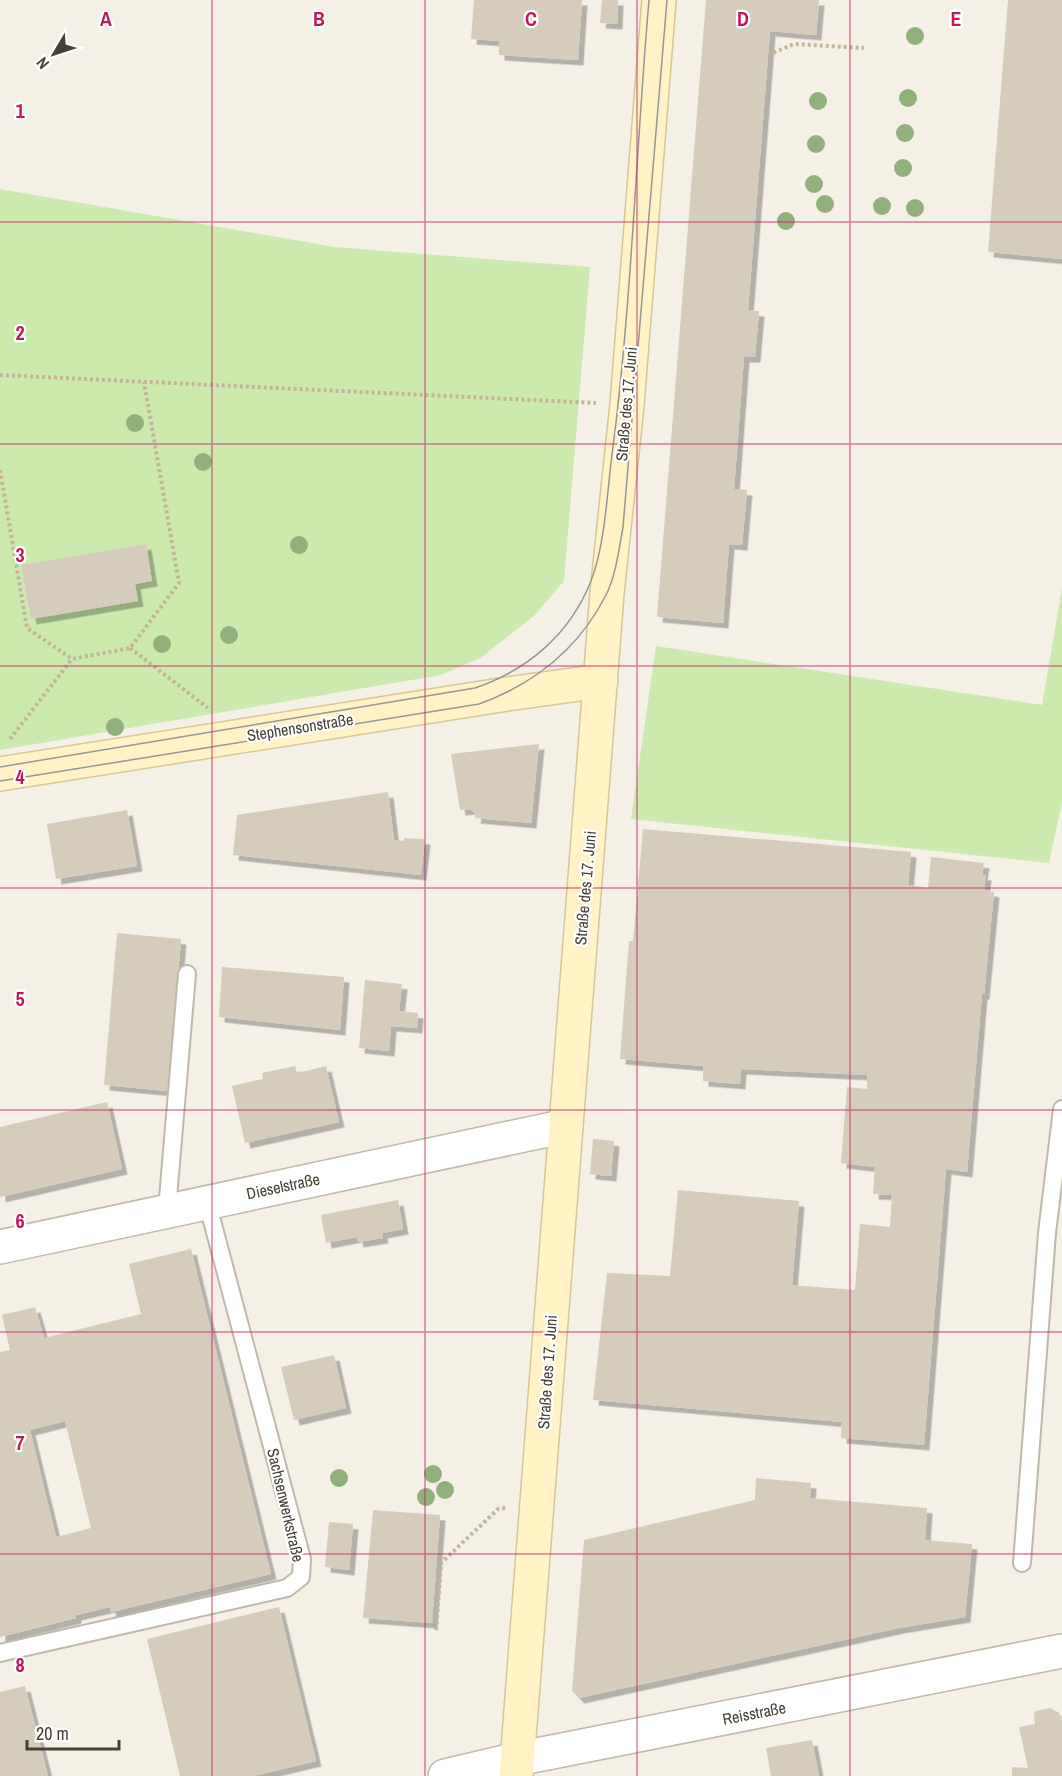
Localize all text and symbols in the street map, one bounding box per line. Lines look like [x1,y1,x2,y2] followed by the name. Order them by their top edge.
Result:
[100,5,112,32] text: A
[313,5,325,32] text: B
[525,5,537,32] text: C
[737,5,749,32] text: D
[951,5,962,32] text: E
[24,24,84,84] north arrow
[31,53,54,74] text: N
[15,97,25,124] text: 1
[15,319,25,346] text: 2
[610,346,642,462] street label: Straße des 17. Juni
[15,541,25,568] text: 3
[245,708,355,746] street label: Stephensonstraße
[15,763,25,790] text: 4
[569,830,601,946] street label: Straße des 17. Juni
[15,985,25,1012] text: 5
[244,1168,322,1204] street label: Dieselstraße
[15,1207,25,1234] text: 6
[532,1314,562,1430] street label: Straße des 17. Juni
[15,1429,25,1456] text: 7
[262,1446,310,1564] street label: Sachsenwerkstraße
[15,1651,25,1678] text: 8
[720,1696,788,1730] street label: Reisstraße
[27,1713,118,1751] scale bar
[36,1721,69,1746] text: 20 m

